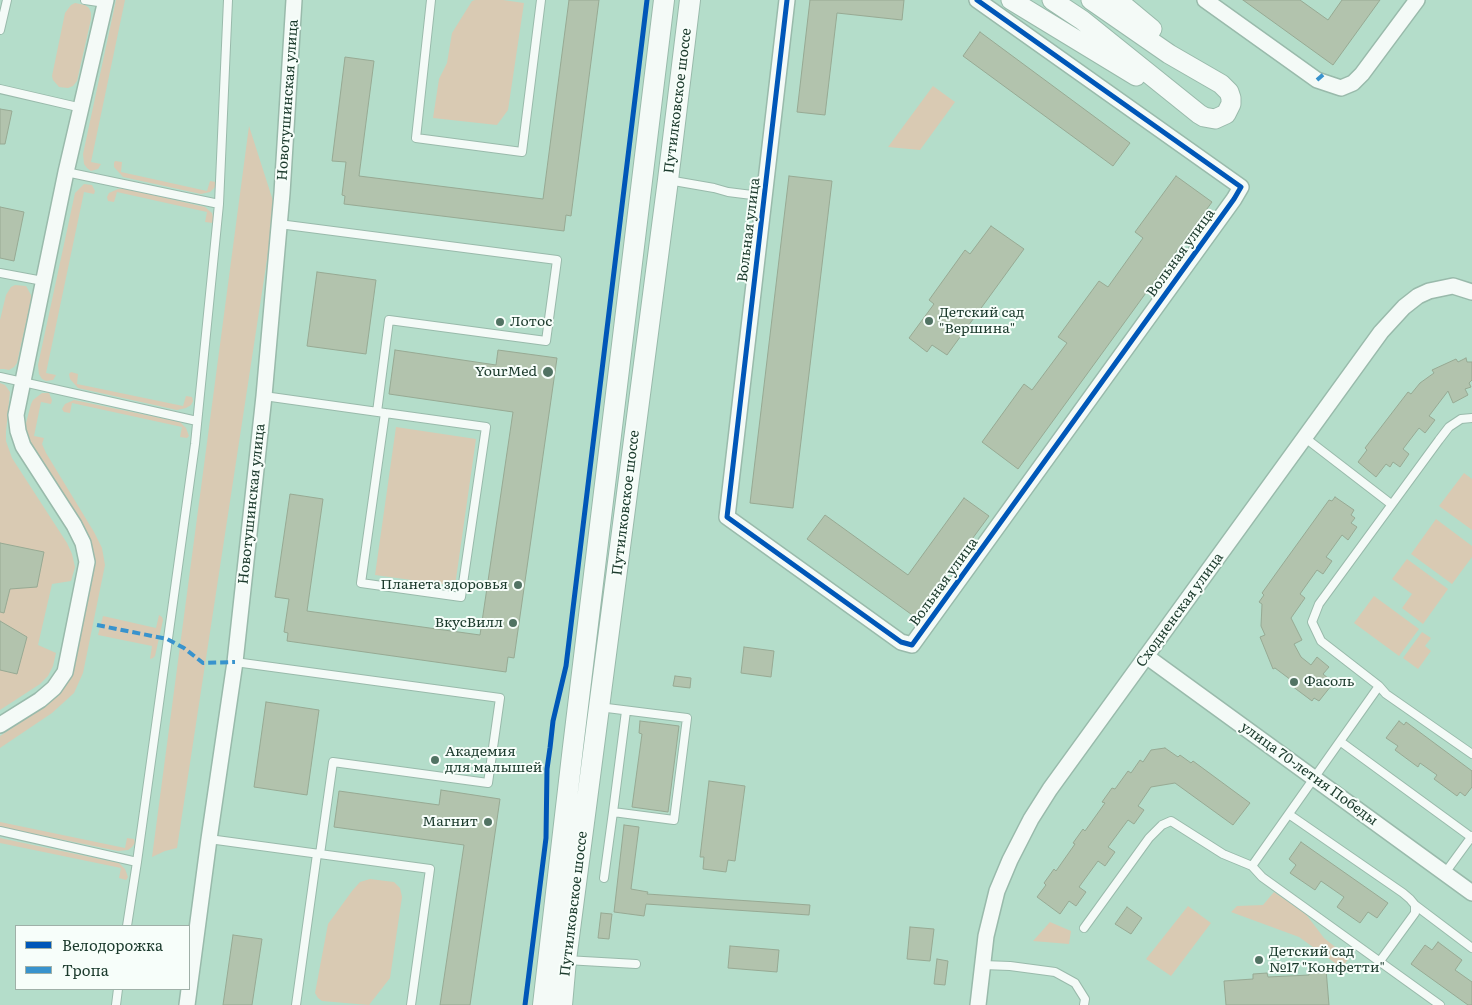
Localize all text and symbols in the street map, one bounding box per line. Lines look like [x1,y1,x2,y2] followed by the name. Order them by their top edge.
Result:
[274,19,302,181] street label: Новотушинская улица
[661,27,695,175] street label: Путилковское шоссе
[734,177,764,283] street label: Вольная улица
[1143,206,1219,300] street label: Вольная улица
[939,305,1024,338] place label: Детский сад "Вершина"
[510,314,552,330] place label: Лотос
[923,315,935,327] marker: Детский сад "Вершина"
[494,316,506,328] marker: Лотос
[475,364,537,380] place label: YourMed
[541,365,555,379] marker: YourMed
[235,423,269,585] street label: Новотушинская улица
[609,429,643,577] street label: Путилковское шоссе
[906,535,982,629] street label: Вольная улица
[1133,549,1227,671] street label: Сходненская улица
[381,577,508,593] place label: Планета здоровья
[512,579,524,591] marker: Планета здоровья
[435,615,503,631] place label: ВкусВилл
[507,617,519,629] marker: ВкусВилл
[1304,674,1354,690] place label: Фасоль
[1288,676,1300,688] marker: Фасоль
[1237,719,1381,829] street label: улица 70-летия Победы
[445,744,542,776] place label: Академия для малышей
[429,754,441,766] marker: Академия для малышей
[422,814,478,830] place label: Магнит
[482,816,494,828] marker: Магнит
[557,830,591,978] street label: Путилковское шоссе
[15,925,190,990] legend
[62,933,163,956] text: Велодорожка
[1269,944,1385,976] place label: Детский сад №17 "Конфетти"
[1253,954,1265,966] marker: Детский сад №17 "Конфетти"
[62,958,109,981] text: Тропа

